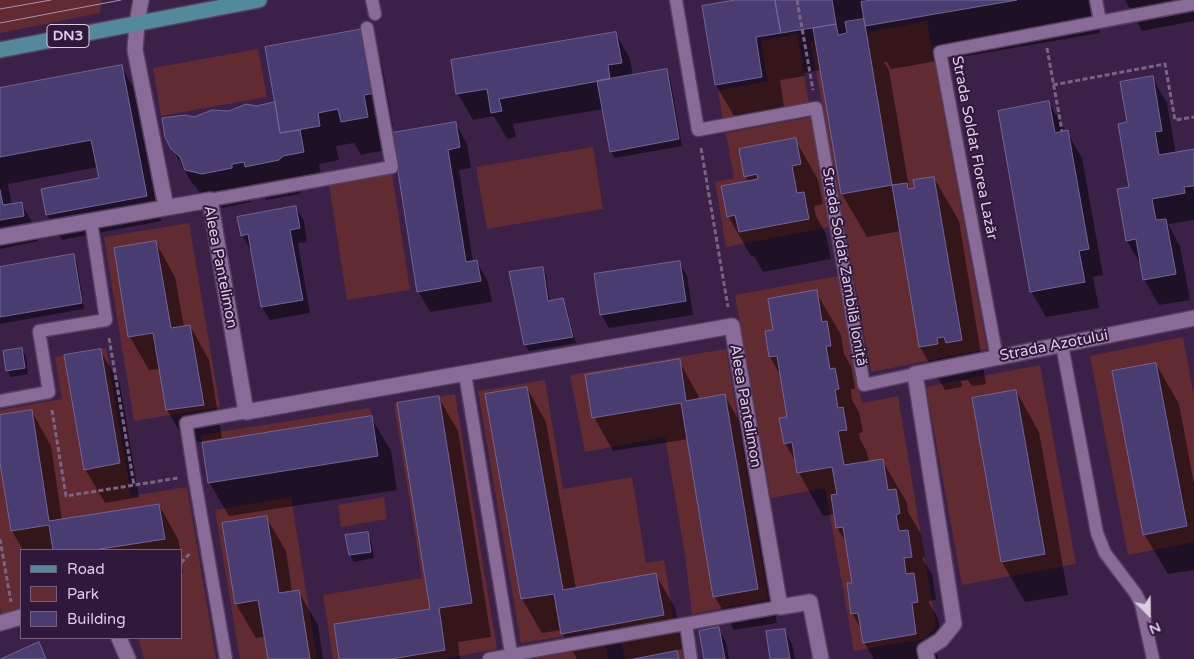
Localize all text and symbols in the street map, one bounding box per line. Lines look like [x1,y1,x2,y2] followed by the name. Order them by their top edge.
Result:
[47,24,89,48] road number: DN3
[947,55,1001,241] street label: Strada Soldat Florea Lazăr
[818,166,870,368] street label: Strada Soldat Zambilă Ioniță
[199,204,241,330] street label: Aleea Pantelimon
[998,327,1110,365] street label: Strada Azotului
[725,343,765,469] street label: Aleea Pantelimon
[20,549,182,639] legend
[67,560,105,578] text: Road
[67,585,99,603] text: Park
[1124,589,1174,639] north arrow
[67,610,126,628] text: Building
[1147,618,1164,638] text: N

